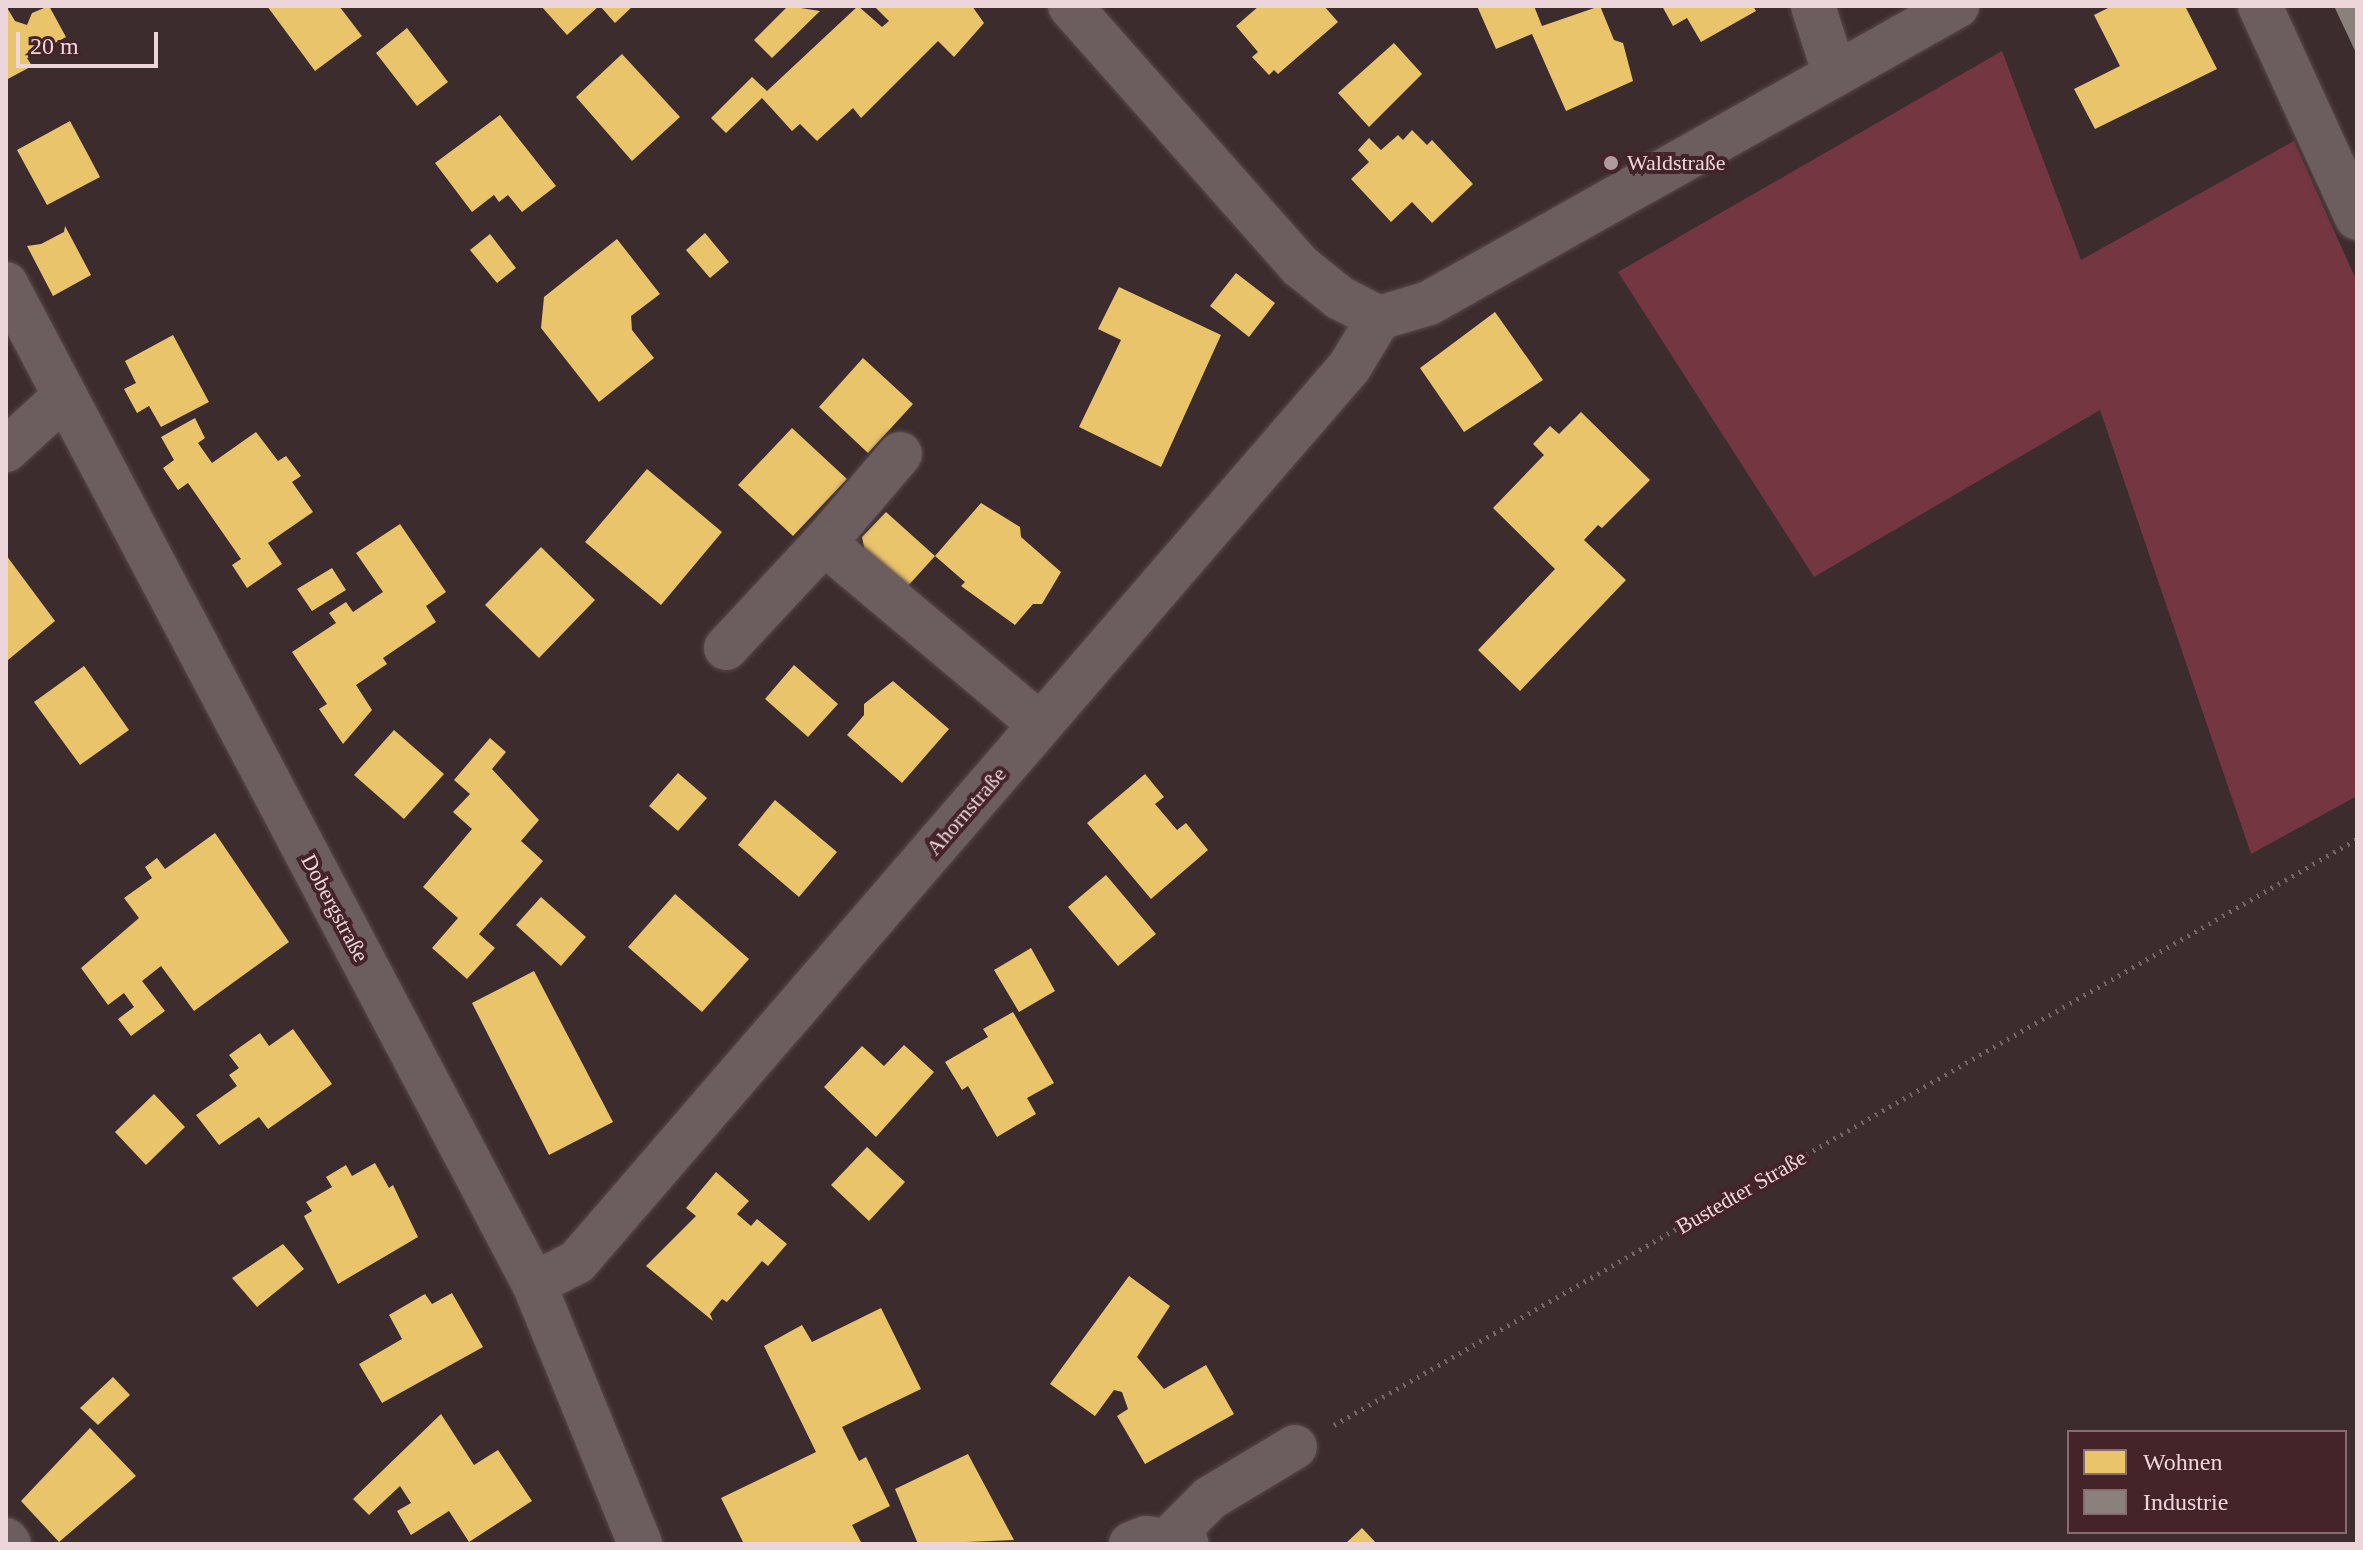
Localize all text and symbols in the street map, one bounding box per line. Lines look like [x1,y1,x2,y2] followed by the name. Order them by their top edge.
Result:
[20,16,162,66] scale bar
[30,33,79,59] text: 20 m
[1627,150,1725,176] place label: Waldstraße
[1602,154,1620,172] marker: Waldstraße
[920,761,1012,861] street label: Ahornstraße
[296,850,374,966] street label: Dobergstraße
[1671,1144,1811,1240] street label: Bustedter Straße
[2067,1430,2347,1534] legend
[2143,1449,2222,1475] text: Wohnen
[2143,1489,2228,1515] text: Industrie

